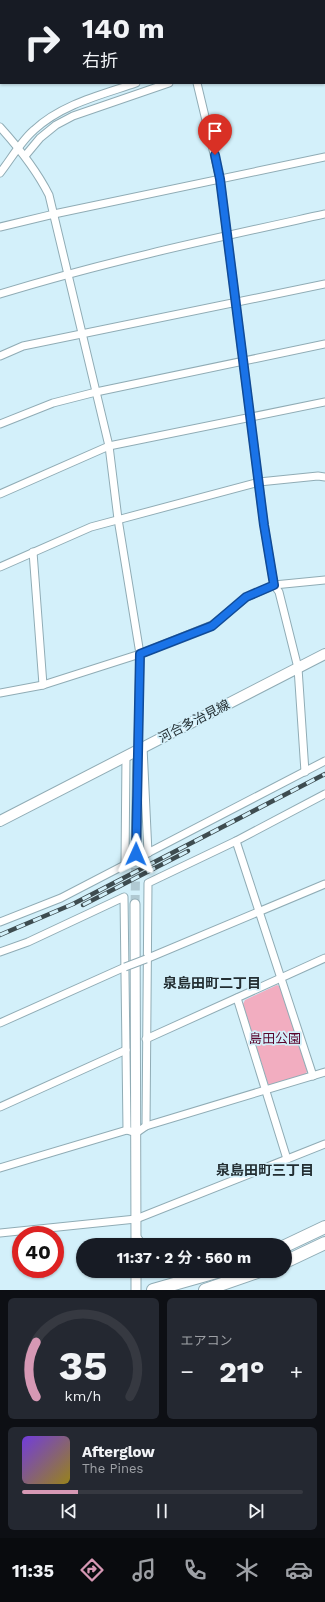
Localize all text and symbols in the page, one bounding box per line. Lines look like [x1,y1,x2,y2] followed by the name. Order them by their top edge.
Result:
[82,12,165,45] text: 140 m
[16,16,68,68] icon: right
[82,50,118,71] text: 右折
[198,114,232,155] pin
[204,120,226,142] icon: arrive
[156,697,232,745] street label: 河合多治見線
[115,833,157,875] position arrow
[163,975,261,991] district label: 泉島田町二丁目
[249,1031,301,1046] park label: 島田公園
[216,1162,314,1178] district label: 泉島田町三丁目
[12,1226,64,1278] speed limit sign: 40
[117,1249,251,1267] text: 11:37 · 2 分 · 560 m
[181,1333,233,1348] text: エアコン
[59,1340,108,1389] text: 35
[219,1354,265,1389] text: 21°
[181,1359,194,1384] text: −
[290,1359,303,1384] text: +
[65,1387,102,1403] text: km/h
[82,1443,155,1461] text: Afterglow
[82,1461,143,1476] text: The Pines
[58,1500,80,1522] icon: previous
[151,1500,173,1522] icon: pause
[245,1500,267,1522] icon: next
[78,1556,106,1584] icon: directions
[130,1556,158,1584] icon: music
[181,1556,209,1584] icon: phone
[233,1556,261,1584] icon: climate
[285,1556,313,1584] icon: car
[12,1560,54,1581] text: 11:35

